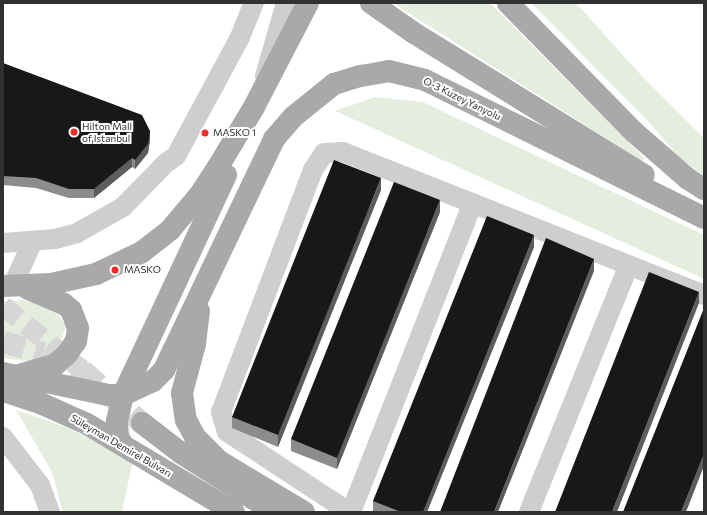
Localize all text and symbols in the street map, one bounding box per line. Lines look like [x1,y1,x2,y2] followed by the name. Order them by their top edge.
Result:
[421,75,503,123] street label: O-3 Kuzey Yanyolu
[82,120,132,144] place label: Hilton Mall of Istanbul
[69,127,79,137] marker: Hilton Mall of Istanbul
[213,127,256,139] place label: MASKO 1
[200,128,210,138] marker: MASKO 1
[109,264,121,276] marker: MASKO
[124,264,161,276] place label: MASKO
[68,412,174,480] street label: Süleyman Demirel Bulvarı

